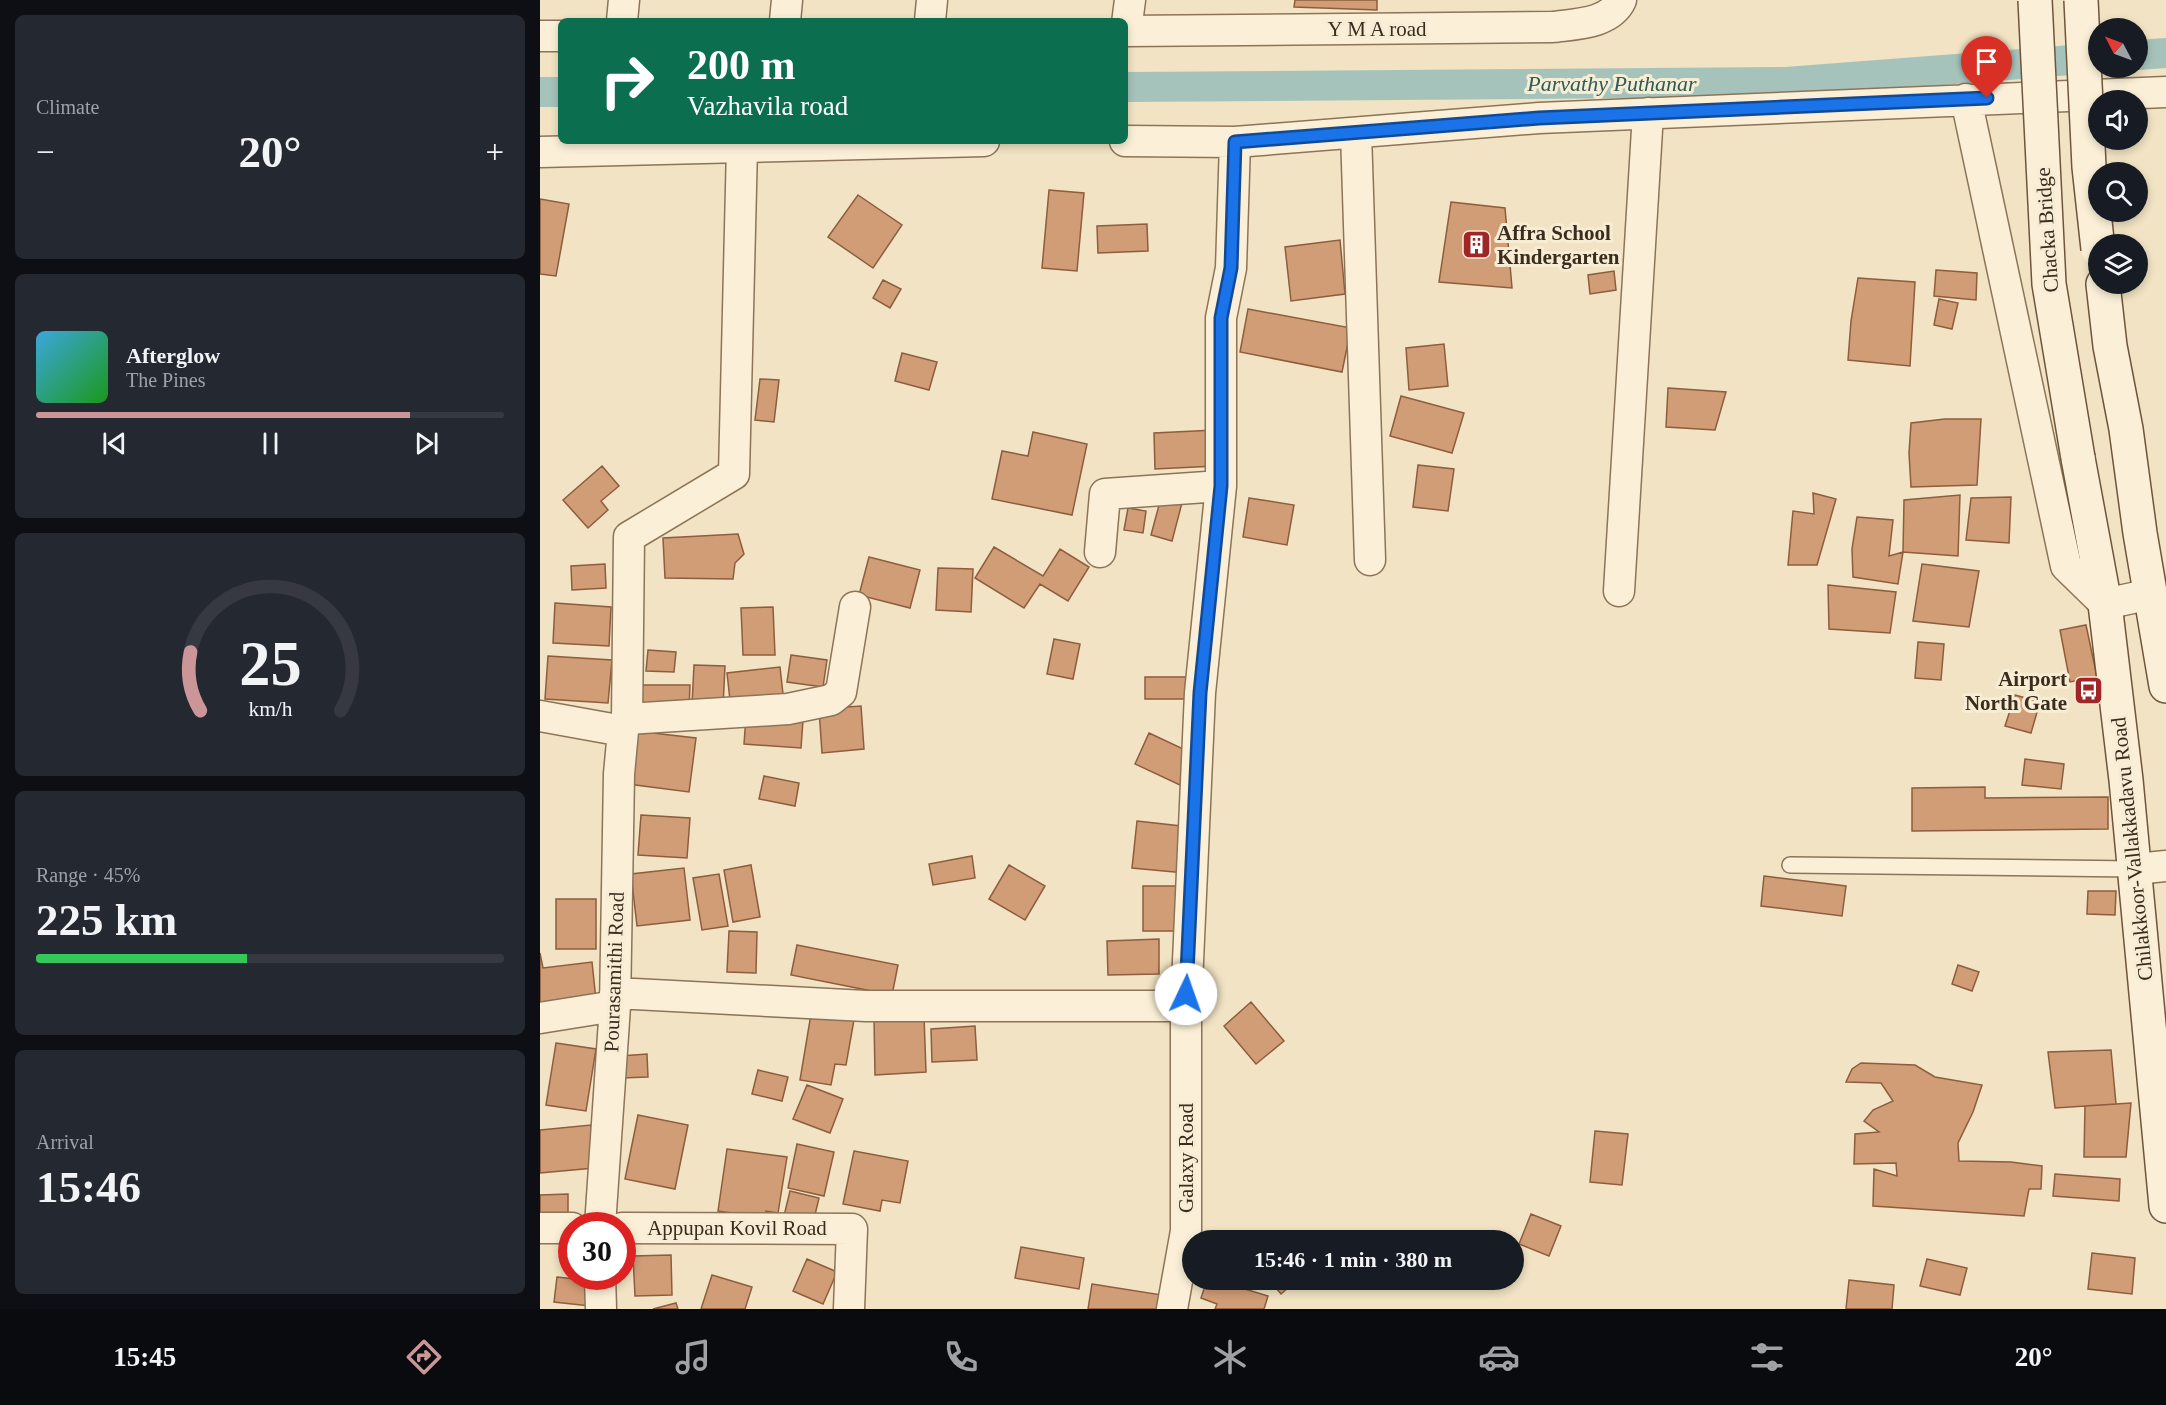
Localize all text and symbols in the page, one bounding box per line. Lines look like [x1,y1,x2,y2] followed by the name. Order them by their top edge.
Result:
[1328,17,1427,41] street label: Y M A road
[2088,18,2148,78] north arrow
[2088,18,2148,294] map controls
[1961,36,2012,98] pin
[588,42,666,120] icon: right
[687,42,796,88] text: 200 m
[1970,45,2003,78] icon: arrive
[1526,71,1697,96] water label: Parvathy Puthanar
[2088,90,2148,150] button: sound
[687,91,848,121] text: Vazhavila road
[36,96,99,118] text: Climate
[239,127,302,177] text: 20°
[36,134,55,170] text: −
[485,134,504,170] text: +
[2088,162,2148,222] button: search
[2031,167,2063,293] street label: Chacka Bridge
[1497,221,1620,269] place label: Affra School Kindergarten
[1460,229,1492,261] building icon: Affra School Kindergarten
[2088,234,2148,294] button: layers
[126,343,220,368] text: Afterglow
[126,369,205,391] text: The Pines
[98,427,131,460] icon: previous
[254,427,287,460] icon: pause
[410,427,443,460] icon: next
[239,630,301,699] text: 25
[1965,667,2067,715] place label: Airport North Gate
[2072,675,2104,707] bus stop icon: Airport North Gate
[248,698,292,722] text: km/h
[2106,716,2158,982] street label: Chilakkoor-Vallakkadavu Road
[36,864,140,886] text: Range · 45%
[599,891,629,1053] street label: Pourasamithi Road
[36,895,177,945] text: 225 km
[1154,962,1218,1026] position arrow
[1174,1102,1198,1213] street label: Galaxy Road
[36,1131,94,1153] text: Arrival
[36,1162,141,1212] text: 15:46
[558,1212,636,1290] speed limit sign: 30
[647,1216,827,1240] street label: Appupan Kovil Road
[1254,1247,1452,1272] text: 15:46 · 1 min · 380 m
[403,1336,445,1378] icon: directions
[672,1336,714,1378] icon: music
[940,1336,982,1378] icon: phone
[1209,1336,1251,1378] icon: climate
[1478,1336,1520,1378] icon: car
[1746,1336,1788,1378] icon: filters
[113,1342,176,1372] text: 15:45
[2015,1342,2053,1372] text: 20°

